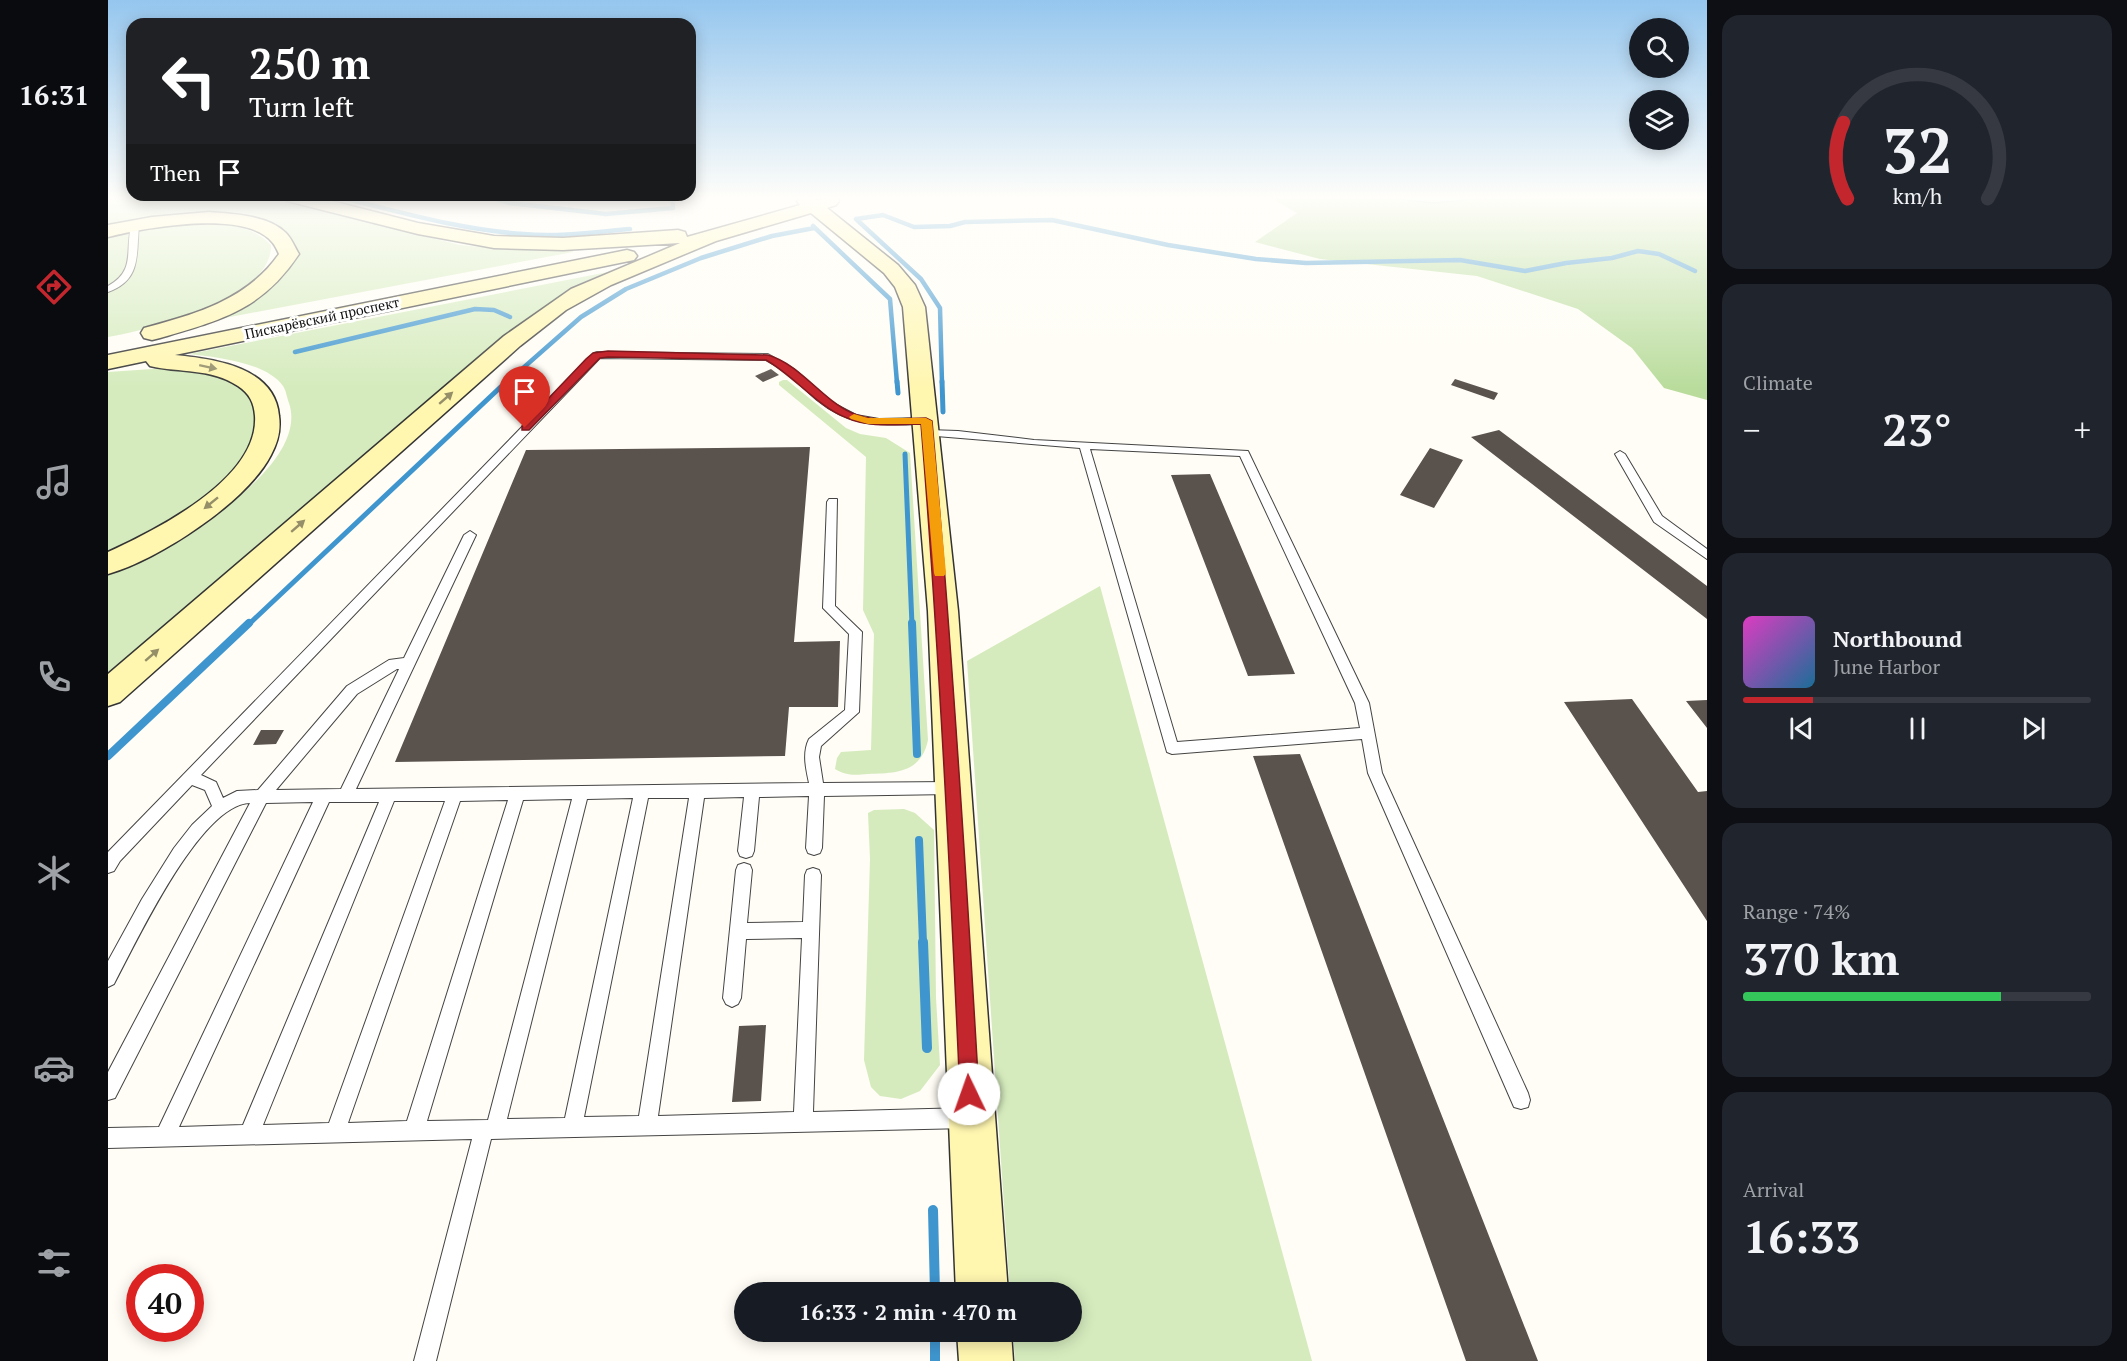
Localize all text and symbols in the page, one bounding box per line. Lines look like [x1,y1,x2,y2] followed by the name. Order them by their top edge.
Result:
[1629,18,1689,150] map controls
[1629,18,1689,78] button: search
[249,35,370,91] text: 250 m
[150,42,228,120] icon: left
[19,77,89,113] text: 16:31
[249,89,354,125] text: Turn left
[1629,90,1689,150] button: layers
[1882,108,1952,191] text: 32
[213,156,246,189] icon: arrive
[150,158,201,187] text: Then
[1892,182,1942,210] text: km/h
[33,266,75,308] icon: directions
[243,292,401,343] street label: Пискарёвский проспект
[199,363,217,373] one-way arrow
[499,366,550,428] pin
[1743,369,1813,396] text: Climate
[508,375,541,408] icon: arrive
[438,392,454,405] one-way arrow
[1882,399,1952,459] text: 23°
[1743,408,1761,451] text: −
[2073,408,2091,451] text: +
[33,461,75,503] icon: music
[203,497,218,509] one-way arrow
[291,519,306,533] one-way arrow
[1833,624,1962,653] text: Northbound
[144,649,159,662] one-way arrow
[1833,653,1940,680] text: June Harbor
[33,656,75,698] icon: phone
[1785,712,1818,745] icon: previous
[1901,712,1934,745] icon: pause
[2017,712,2050,745] icon: next
[33,852,75,894] icon: climate
[1743,898,1850,925] text: Range · 74%
[1743,928,1899,988] text: 370 km
[33,1047,75,1089] icon: car
[937,1062,1001,1126] position arrow
[1743,1176,1804,1203] text: Arrival
[1743,1206,1860,1266] text: 16:33
[33,1242,75,1284] icon: filters
[126,1264,204,1342] speed limit sign: 40
[799,1297,1017,1326] text: 16:33 · 2 min · 470 m

